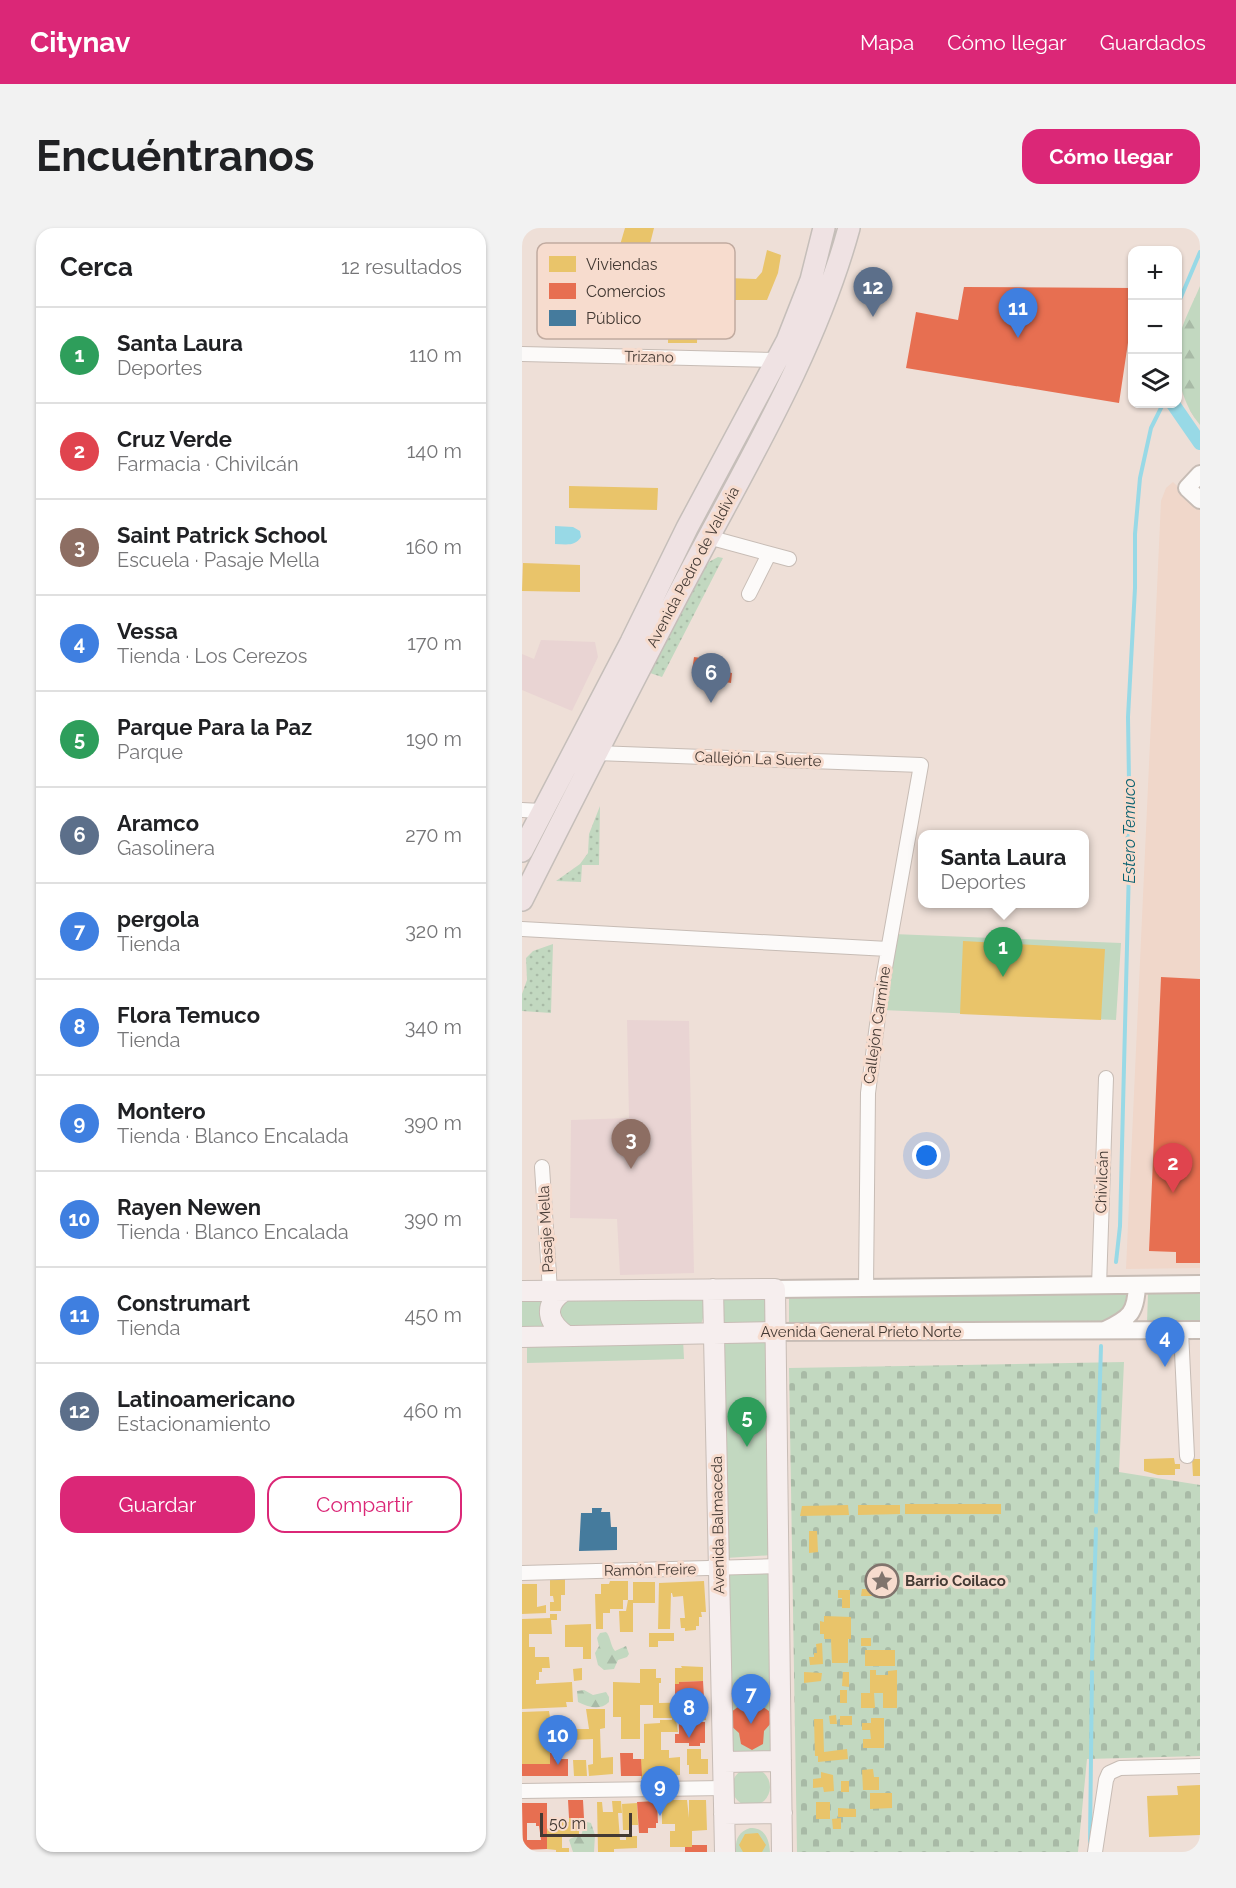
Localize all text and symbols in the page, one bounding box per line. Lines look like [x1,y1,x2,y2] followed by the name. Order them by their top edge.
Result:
[30,26,130,59] text: Citynav
[860,30,914,55] text: Mapa
[947,30,1067,55] text: Cómo llegar
[1100,30,1206,55] text: Guardados
[1022,129,1200,184] button: Cómo llegar
[36,132,315,181] text: Encuéntranos
[537,243,735,339] legend
[1128,246,1182,408] map controls
[1128,246,1182,300] button: +
[60,252,133,282] text: Cerca
[341,255,462,279] text: 12 resultados
[586,255,658,274] text: Viviendas
[854,268,892,317] pin: 12
[586,282,666,301] text: Comercios
[998,288,1038,338] pin: 11
[1128,300,1182,354] button: −
[586,309,641,328] text: Público
[117,330,243,356] text: Santa Laura
[75,343,84,367] text: 1
[409,343,462,367] text: 110 m
[624,348,674,366] street label: Trizano
[1128,354,1182,408] button: layers
[117,356,202,380] text: Deportes
[117,426,232,452] text: Cruz Verde
[74,439,85,463] text: 2
[407,439,462,463] text: 140 m
[117,452,299,476] text: Farmacia · Chivilcán
[643,483,743,651] street label: Avenida Pedro de Valdivia
[117,522,327,548] text: Saint Patrick School
[74,535,85,559] text: 3
[406,535,462,559] text: 160 m
[117,548,320,572] text: Escuela · Pasaje Mella
[117,618,178,644] text: Vessa
[74,631,85,655] text: 4
[407,631,462,655] text: 170 m
[117,644,307,668] text: Tienda · Los Cerezos
[692,654,730,703] pin: 6
[117,714,312,740] text: Parque Para la Paz
[74,727,85,751] text: 5
[406,727,462,751] text: 190 m
[117,740,183,764] text: Parque
[694,748,822,770] street label: Callejón La Suerte
[1120,778,1139,884] water label: Estero Temuco
[117,810,199,836] text: Aramco
[73,823,86,847] text: 6
[405,823,462,847] text: 270 m
[918,830,1089,908] popup
[117,836,215,860] text: Gasolinera
[941,844,1066,870] text: Santa Laura
[941,870,1026,894] text: Deportes
[117,906,199,932] text: pergola
[74,919,85,943] text: 7
[405,919,462,943] text: 320 m
[984,928,1022,977] pin: 1
[117,932,180,956] text: Tienda
[860,965,894,1085] street label: Callejón Carmine
[117,1002,260,1028] text: Flora Temuco
[73,1015,86,1039] text: 8
[405,1015,462,1039] text: 340 m
[117,1028,180,1052] text: Tienda
[117,1098,206,1124] text: Montero
[74,1111,85,1135] text: 9
[404,1111,462,1135] text: 390 m
[612,1120,650,1169] pin: 3
[117,1124,349,1148] text: Tienda · Blanco Encalada
[912,1141,941,1170] your location
[1154,1144,1192,1193] pin: 2
[1092,1150,1112,1214] street label: Chivilcán
[535,1185,557,1273] street label: Pasaje Mella
[117,1194,261,1220] text: Rayen Newen
[68,1207,91,1231] text: 10
[404,1207,462,1231] text: 390 m
[117,1220,349,1244] text: Tienda · Blanco Encalada
[117,1290,250,1316] text: Construmart
[70,1303,89,1327] text: 11
[404,1303,462,1327] text: 450 m
[117,1316,180,1340] text: Tienda
[1146,1318,1184,1367] pin: 4
[760,1323,962,1341] street label: Avenida General Prieto Norte
[117,1386,295,1412] text: Latinoamericano
[728,1398,766,1447] pin: 5
[69,1399,90,1423] text: 12
[403,1399,462,1423] text: 460 m
[117,1412,271,1436] text: Estacionamiento
[708,1456,728,1594] street label: Avenida Balmaceda
[60,1476,255,1533] button: Guardar
[267,1476,462,1533] button: Compartir
[604,1560,697,1580] street label: Ramón Freire
[864,1563,900,1599] place icon: Barrio Coilaco
[905,1572,1006,1590] place label: Barrio Coilaco
[732,1674,770,1724] pin: 7
[670,1688,708,1738] pin: 8
[538,1716,578,1765] pin: 10
[640,1766,680,1816] pin: 9
[540,1810,632,1838] scale bar
[549,1814,586,1833] text: 50 m

